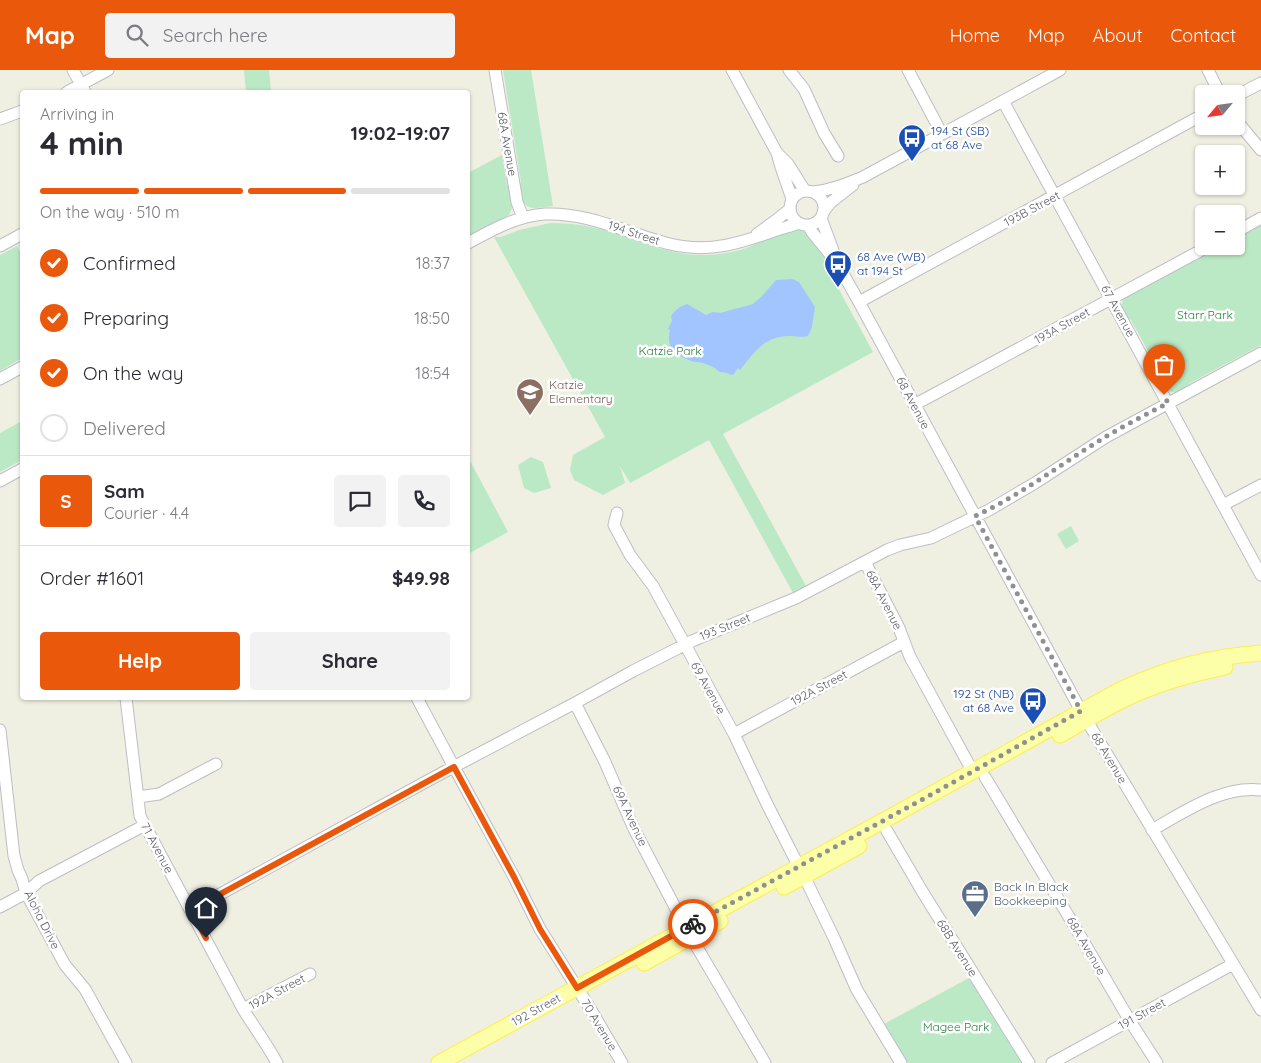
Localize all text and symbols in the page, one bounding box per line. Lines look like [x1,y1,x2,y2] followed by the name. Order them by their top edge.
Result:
[105,13,455,58] search box
[25,20,75,50] text: Map
[123,21,151,49] icon: search
[163,23,268,47] text: Search here
[950,24,1000,47] text: Home
[1028,24,1065,47] text: Map
[1093,24,1143,47] text: About
[1171,24,1236,47] text: Contact
[1195,85,1245,135] north arrow
[1195,85,1245,255] map controls
[40,104,114,124] text: Arriving in
[494,111,521,177] street label: 68A Avenue
[350,121,450,145] text: 19:02–19:07
[40,123,124,163] text: 4 min
[897,123,927,162] bus stop icon: 194 St (SB) at 68 Ave
[931,123,989,152] place label: 194 St (SB) at 68 Ave
[1195,145,1245,195] button: +
[1001,188,1062,230] street label: 193B Street
[40,202,180,222] text: On the way · 510 m
[1195,205,1245,255] button: −
[606,217,662,248] street label: 194 Street
[40,249,68,277] icon: check
[823,249,853,288] bus stop icon: 68 Ave (WB) at 194 St
[857,249,925,278] place label: 68 Ave (WB) at 194 St
[83,251,176,275] text: Confirmed
[416,253,450,273] text: 18:37
[1098,282,1139,339] street label: 67 Avenue
[40,304,68,332] icon: check
[1031,304,1092,347] street label: 193A Street
[83,306,169,330] text: Preparing
[1177,307,1233,322] park label: Starr Park
[414,308,450,328] text: 18:50
[638,343,702,358] park label: Katzie Park
[1143,344,1185,395] pin
[1150,351,1178,379] icon: bag
[40,359,68,387] icon: check
[83,361,184,385] text: On the way
[415,363,450,383] text: 18:54
[893,374,934,432] street label: 68 Avenue
[515,377,545,416] school or university icon: Katzie Elementary
[549,377,613,406] place label: Katzie Elementary
[83,416,166,440] text: Delivered
[334,475,386,527] button: chat
[398,475,450,527] button: phone
[104,479,145,503] text: Sam
[60,489,72,513] text: S
[104,503,189,523] text: Courier · 4.4
[40,566,144,590] text: Order #1601
[392,566,450,590] text: $49.98
[863,567,906,632] street label: 68A Avenue
[697,610,752,644] street label: 193 Street
[40,632,240,690] button: Help
[250,632,450,690] button: Share
[688,659,729,717] street label: 69 Avenue
[788,666,849,709] street label: 192A Street
[953,686,1014,715] place label: 192 St (NB) at 68 Ave
[1018,686,1048,725] bus stop icon: 192 St (NB) at 68 Ave
[1088,729,1131,786] street label: 68 Avenue
[610,783,651,849] street label: 69A Avenue
[138,820,177,876] street label: 71 Avenue
[960,879,990,918] office icon: Back In Black Bookkeeping
[994,879,1069,908] place label: Back In Black Bookkeeping
[185,887,227,938] pin
[21,888,64,952] street label: Aloha Drive
[192,894,220,922] icon: home
[668,899,718,949] courier
[679,910,707,938] icon: bike
[1064,914,1109,978] street label: 68A Avenue
[934,916,981,979] street label: 68B Avenue
[246,970,307,1013] street label: 192A Street
[509,990,563,1029] street label: 192 Street
[1115,994,1168,1033] street label: 191 Street
[578,996,621,1053] street label: 70 Avenue
[923,1019,989,1034] park label: Magee Park

